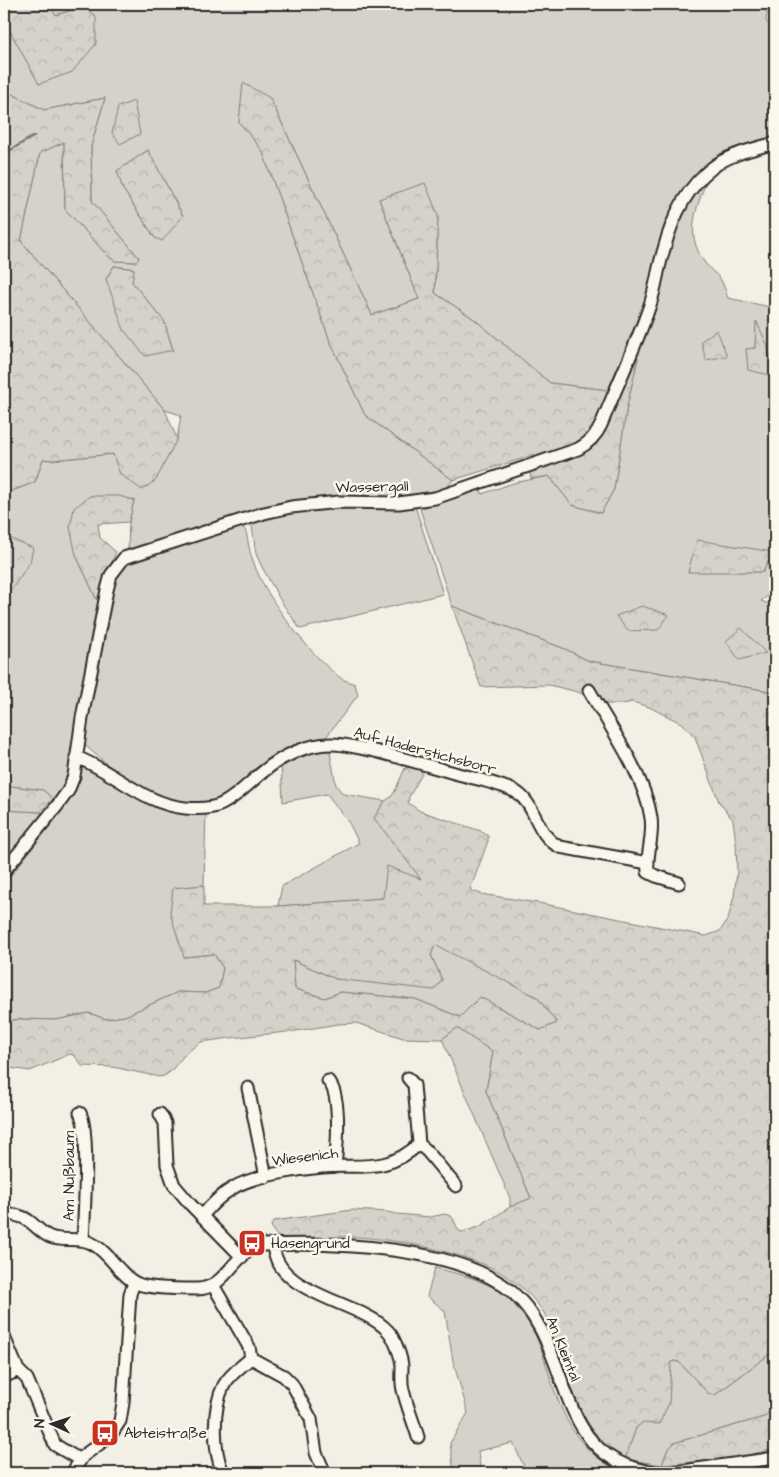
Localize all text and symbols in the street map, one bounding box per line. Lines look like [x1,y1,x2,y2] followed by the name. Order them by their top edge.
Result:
[335,476,409,499] street label: Wassergall
[351,722,499,780] street label: Auf Haderstichsborr
[59,1131,80,1221] street label: Am Nußbaum
[271,1142,340,1171] street label: Wiesenich
[237,1228,267,1258] bus stop icon: Hasengrund
[271,1233,350,1255] place label: Hasengrund
[540,1313,586,1385] street label: An Kleintal
[28,1400,78,1450] north arrow
[30,1418,50,1428] text: N
[90,1418,120,1448] bus stop icon: Abteistraße
[124,1423,207,1444] place label: Abteistraße

